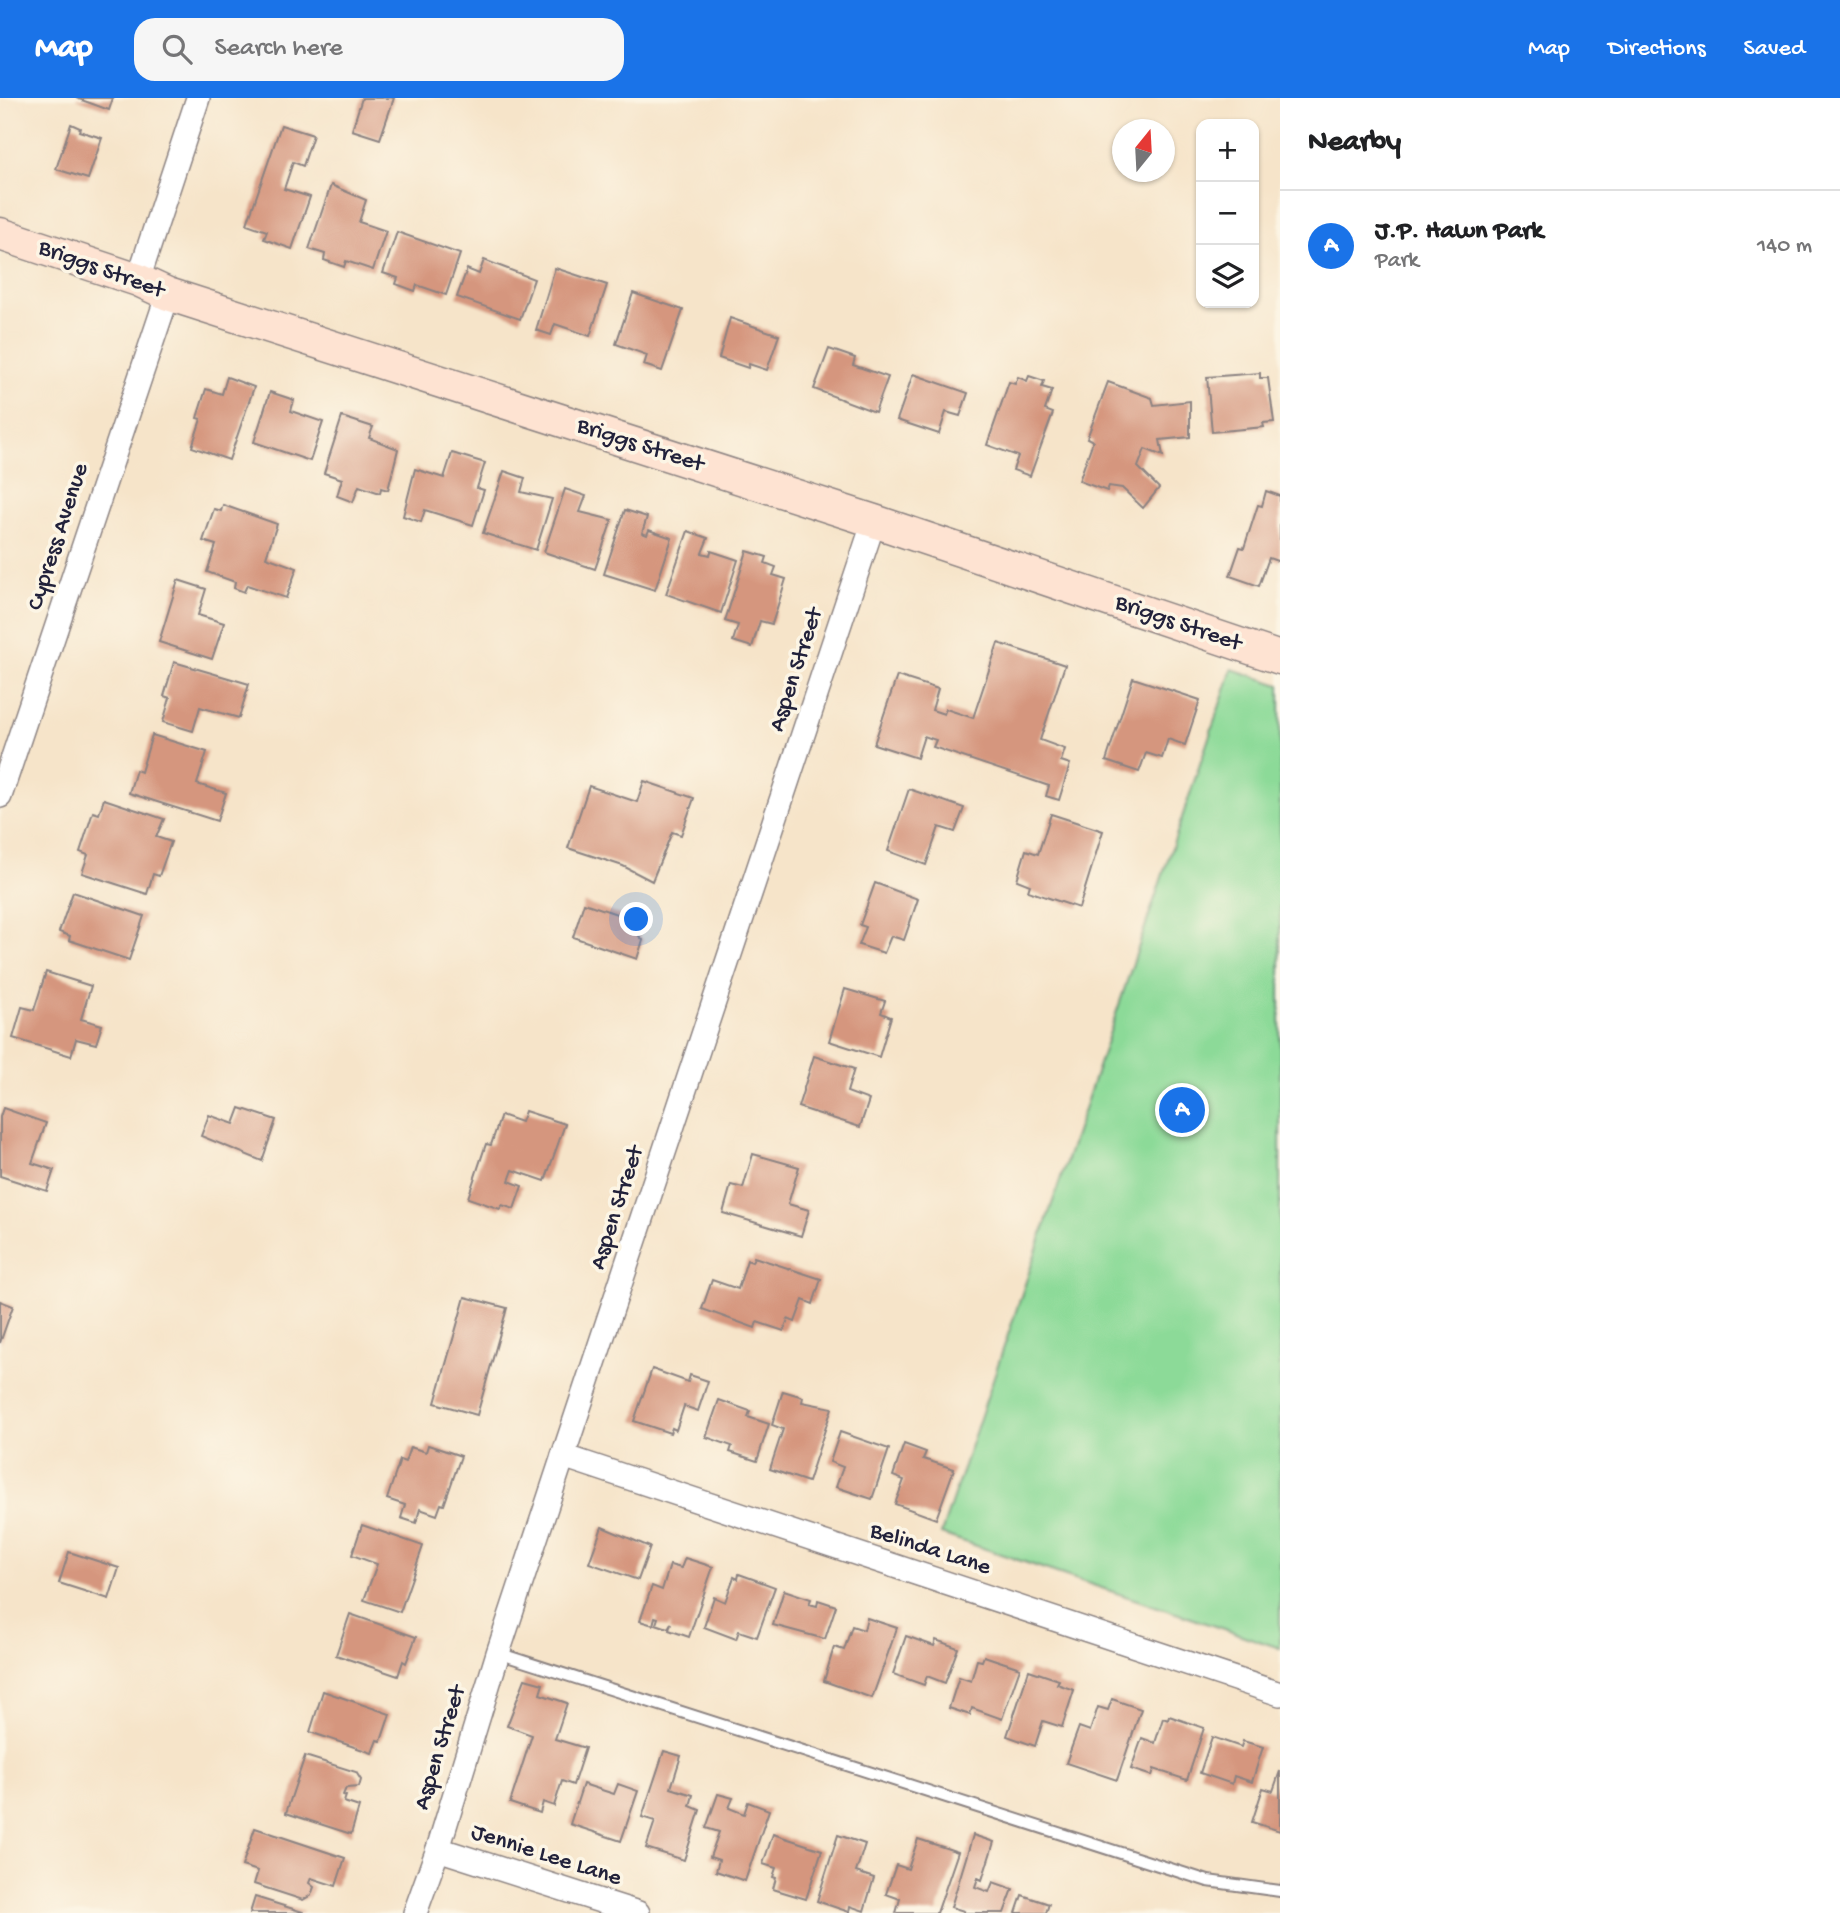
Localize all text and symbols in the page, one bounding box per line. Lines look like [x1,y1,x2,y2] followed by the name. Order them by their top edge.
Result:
[134,18,624,81] search box
[35,30,92,68] text: Map
[158,30,196,68] icon: search
[214,34,343,65] text: Search here
[1528,35,1570,64] text: Map
[1608,35,1706,64] text: Directions
[1744,35,1805,64] text: Saved
[1112,119,1175,182] north arrow
[1196,119,1259,308] map controls
[1196,119,1259,182] button: +
[1308,126,1401,161] text: Nearby
[1196,182,1259,245] button: −
[1375,217,1543,248] text: J.P. Hawn Park
[33,233,170,307] street label: Briggs Street
[1324,233,1338,260] text: A
[1757,233,1812,260] text: 140 m
[1196,245,1259,308] button: layers
[1375,248,1419,275] text: Park
[572,412,709,481] street label: Briggs Street
[22,459,97,614] street label: Cypress Avenue
[1110,589,1247,660] street label: Briggs Street
[763,602,831,735] street label: Aspen Street
[619,902,653,936] your location
[1159,1084,1205,1136] pin: A
[584,1140,652,1273] street label: Aspen Street
[865,1517,995,1583] street label: Belinda Lane
[408,1680,474,1814] street label: Aspen Street
[467,1818,625,1894] street label: Jennie Lee Lane

